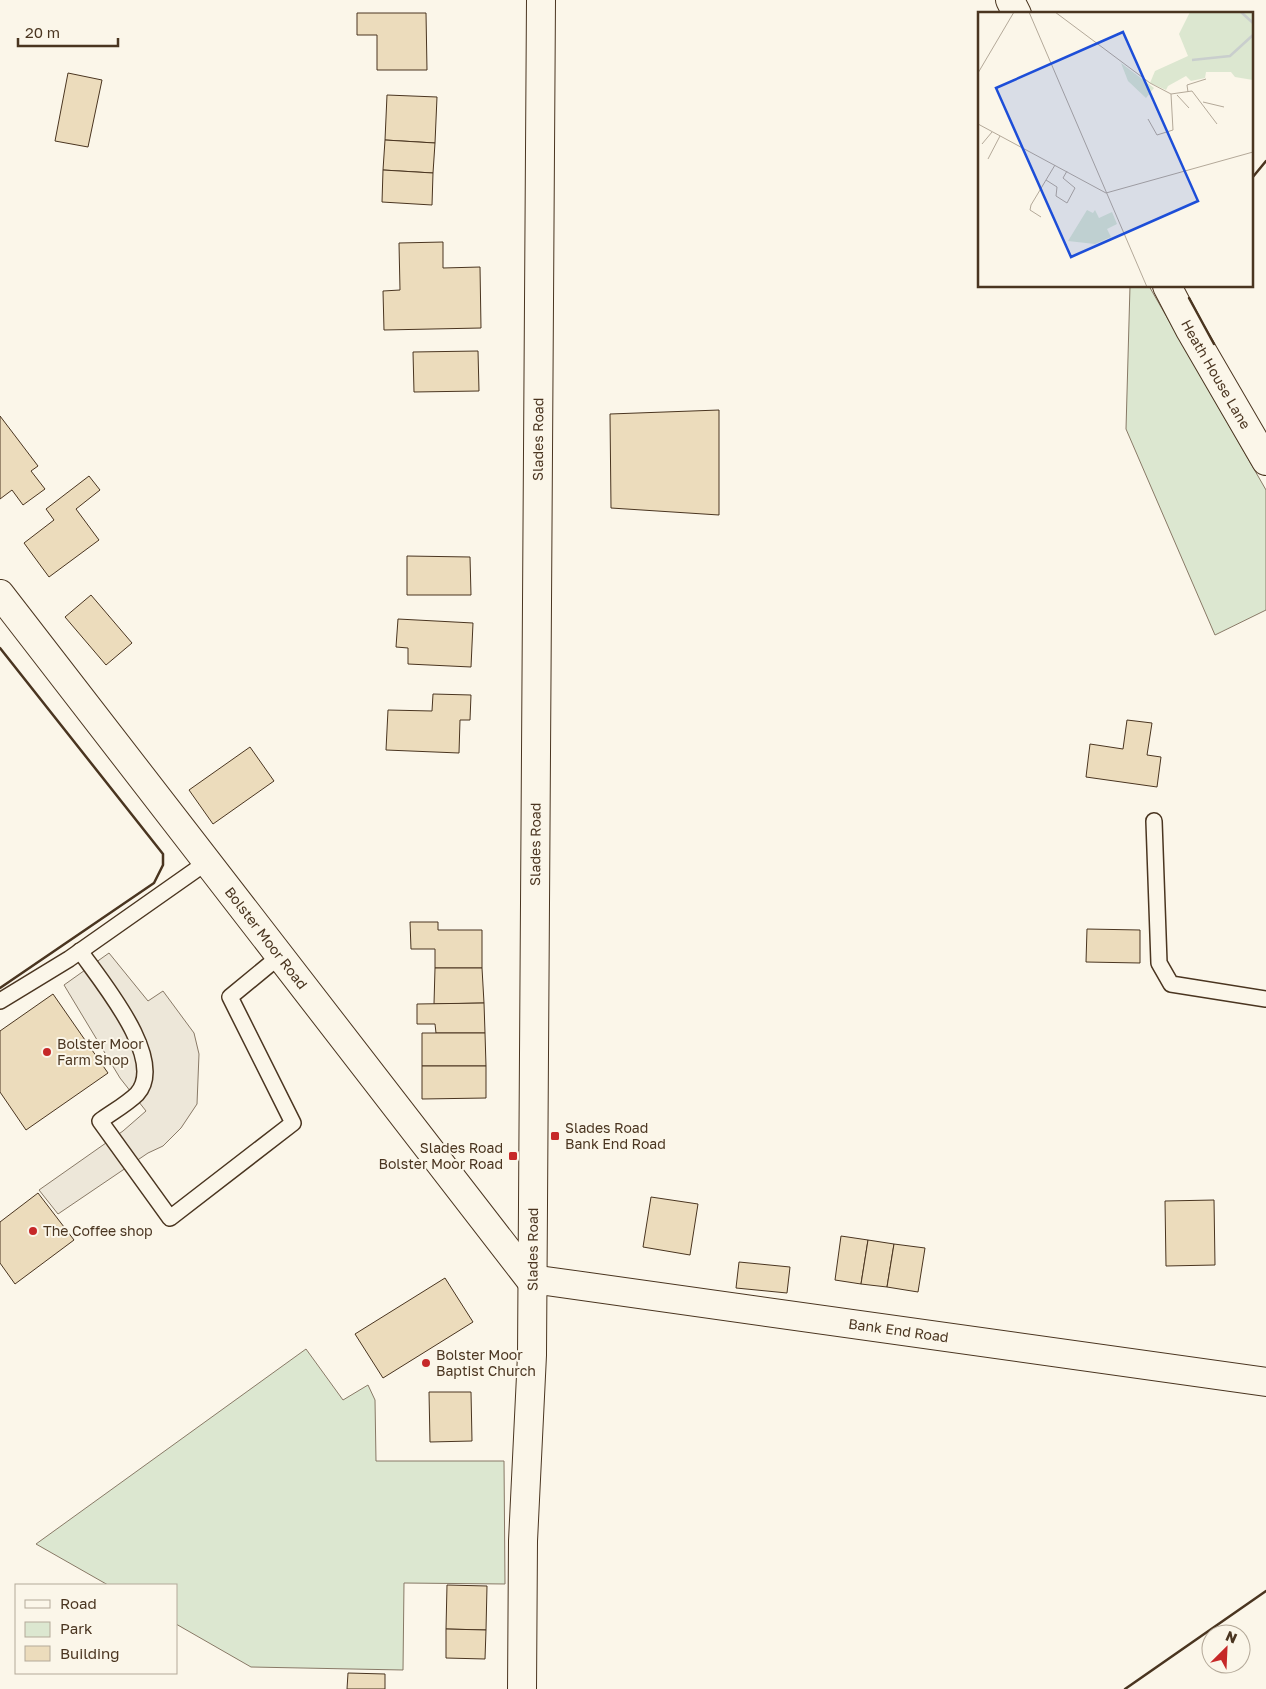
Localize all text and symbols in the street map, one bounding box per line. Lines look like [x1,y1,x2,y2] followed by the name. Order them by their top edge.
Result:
[978,12,1254,288] inset map
[18,15,118,47] scale bar
[25,23,60,41] text: 20 m
[1178,317,1255,432] street label: Heath House Lane
[529,397,546,481] street label: Slades Road
[526,802,544,886] street label: Slades Road
[222,883,311,992] street label: Bolster Moor Road
[57,1035,144,1068] place label: Bolster Moor Farm Shop
[41,1046,53,1058] marker: Bolster Moor Farm Shop
[565,1119,666,1152] place label: Slades Road Bank End Road
[549,1130,561,1142] marker: Slades Road Bank End Road
[379,1139,503,1172] place label: Slades Road Bolster Moor Road
[507,1150,519,1162] marker: Slades Road Bolster Moor Road
[523,1207,541,1291] street label: Slades Road
[43,1222,153,1239] place label: The Coffee shop
[27,1225,39,1237] marker: The Coffee shop
[847,1315,950,1345] street label: Bank End Road
[436,1346,536,1379] place label: Bolster Moor Baptist Church
[420,1357,432,1369] marker: Bolster Moor Baptist Church
[15,1584,178,1674] legend
[60,1594,97,1612] text: Road
[60,1619,93,1637] text: Park
[1201,1624,1251,1674] north arrow
[1223,1627,1240,1647] text: N
[60,1644,120,1662] text: Building

